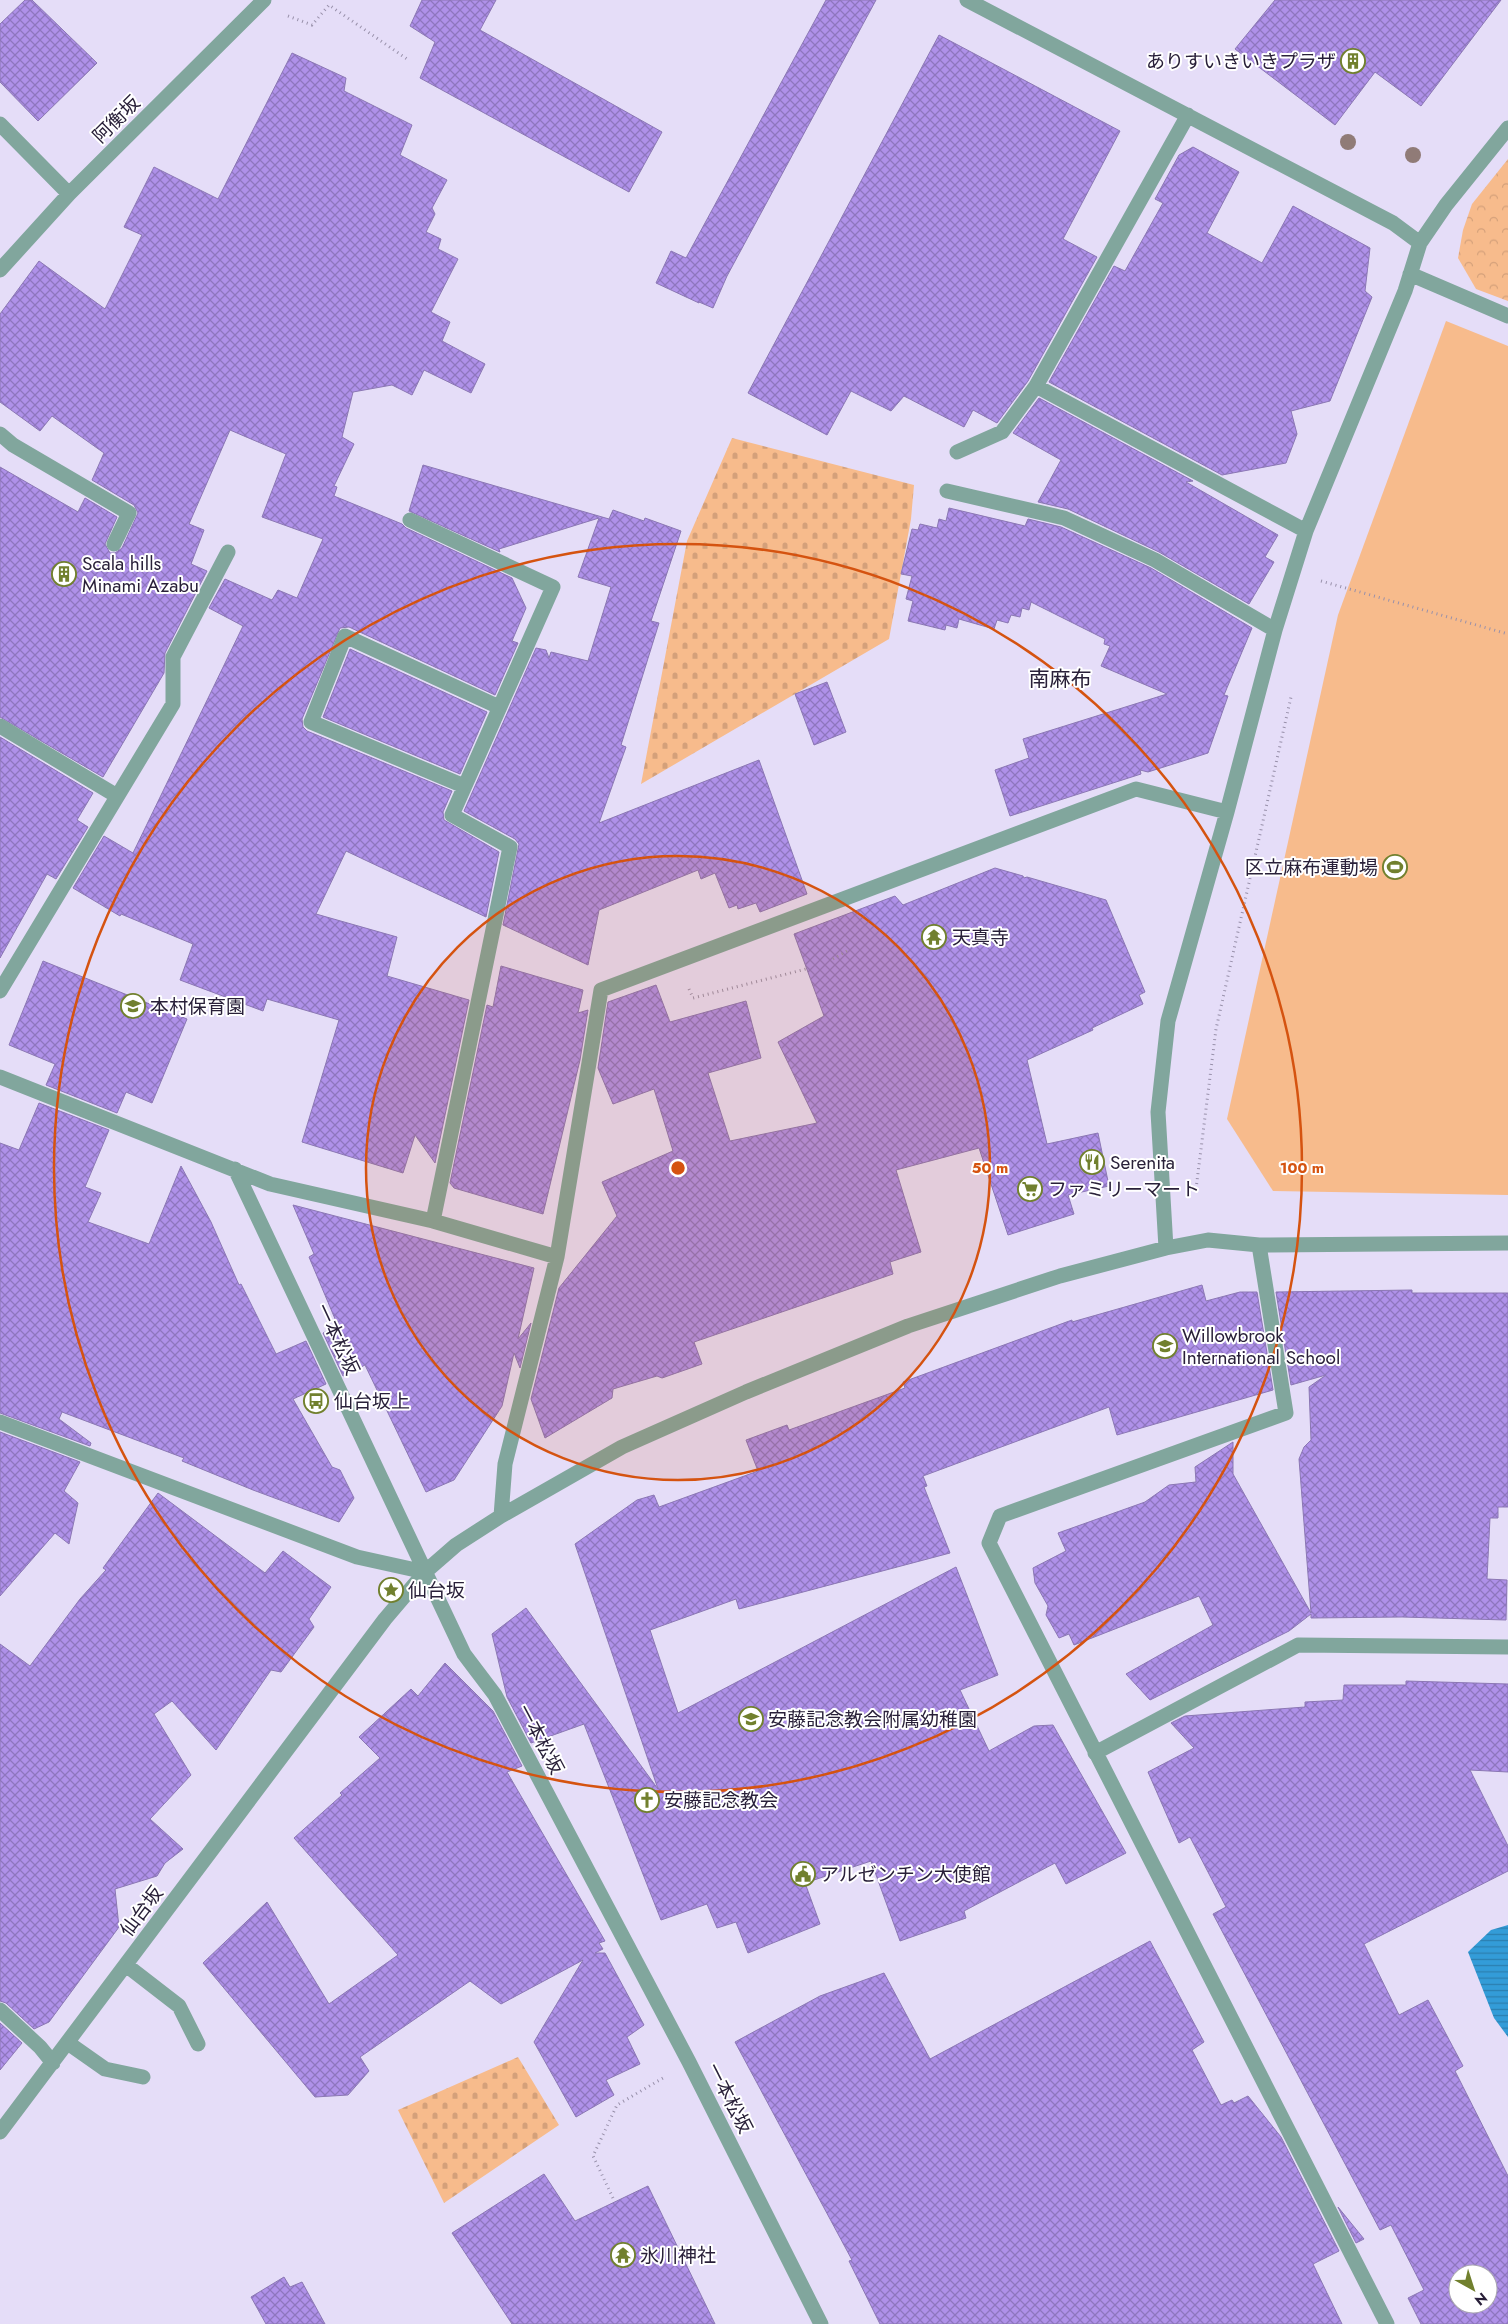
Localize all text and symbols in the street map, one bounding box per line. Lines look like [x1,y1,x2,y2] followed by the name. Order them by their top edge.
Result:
[1146,48,1336,75] place label: ありすいきいきプラザ
[1340,48,1366,74] building icon: ありすいきいきプラザ
[87,90,146,149] street label: 阿衡坂
[82,550,199,599] place label: Scala hills Minami Azabu
[51,561,77,587] building icon: Scala hills Minami Azabu
[1029,664,1092,694] district label: 南麻布
[1245,854,1378,881] place label: 区立麻布運動場
[1382,854,1408,880] sports icon: 区立麻布運動場
[921,924,947,950] temple icon: 天真寺
[952,924,1009,951] place label: 天真寺
[120,993,146,1019] school or university icon: 本村保育園
[150,993,245,1020] place label: 本村保育園
[1079,1149,1105,1175] restaurant icon: Serenita
[1110,1149,1175,1176] place label: Serenita
[972,1157,1008,1179] text: 50 m
[1280,1157,1324,1179] text: 100 m
[669,1159,687,1177] centre of rings
[1017,1176,1043,1202] supermarket icon: ファミリーマート
[1048,1176,1200,1203] place label: ファミリーマート
[309,1299,366,1379] street label: 一本松坂
[1182,1322,1340,1371] place label: Willowbrook International School
[1152,1333,1178,1359] school or university icon: Willowbrook International School
[303,1388,329,1414] bus stop icon: 仙台坂上
[334,1388,410,1415] place label: 仙台坂上
[378,1577,404,1603] place icon: 仙台坂
[408,1577,465,1604] place label: 仙台坂
[511,1699,570,1779] street label: 一本松坂
[738,1706,764,1732] school or university icon: 安藤記念教会附属幼稚園
[768,1706,977,1733] place label: 安藤記念教会附属幼稚園
[634,1787,660,1813] church icon: 安藤記念教会
[664,1787,778,1814] place label: 安藤記念教会
[790,1861,816,1887] public building icon: アルゼンチン大使館
[820,1861,991,1888] place label: アルゼンチン大使館
[113,1880,169,1942] street label: 仙台坂
[700,2058,759,2138] street label: 一本松坂
[610,2242,636,2268] temple icon: 氷川神社
[640,2242,716,2269] place label: 氷川神社
[1448,2264,1498,2314] north arrow
[1471,2288,1492,2310] text: N

